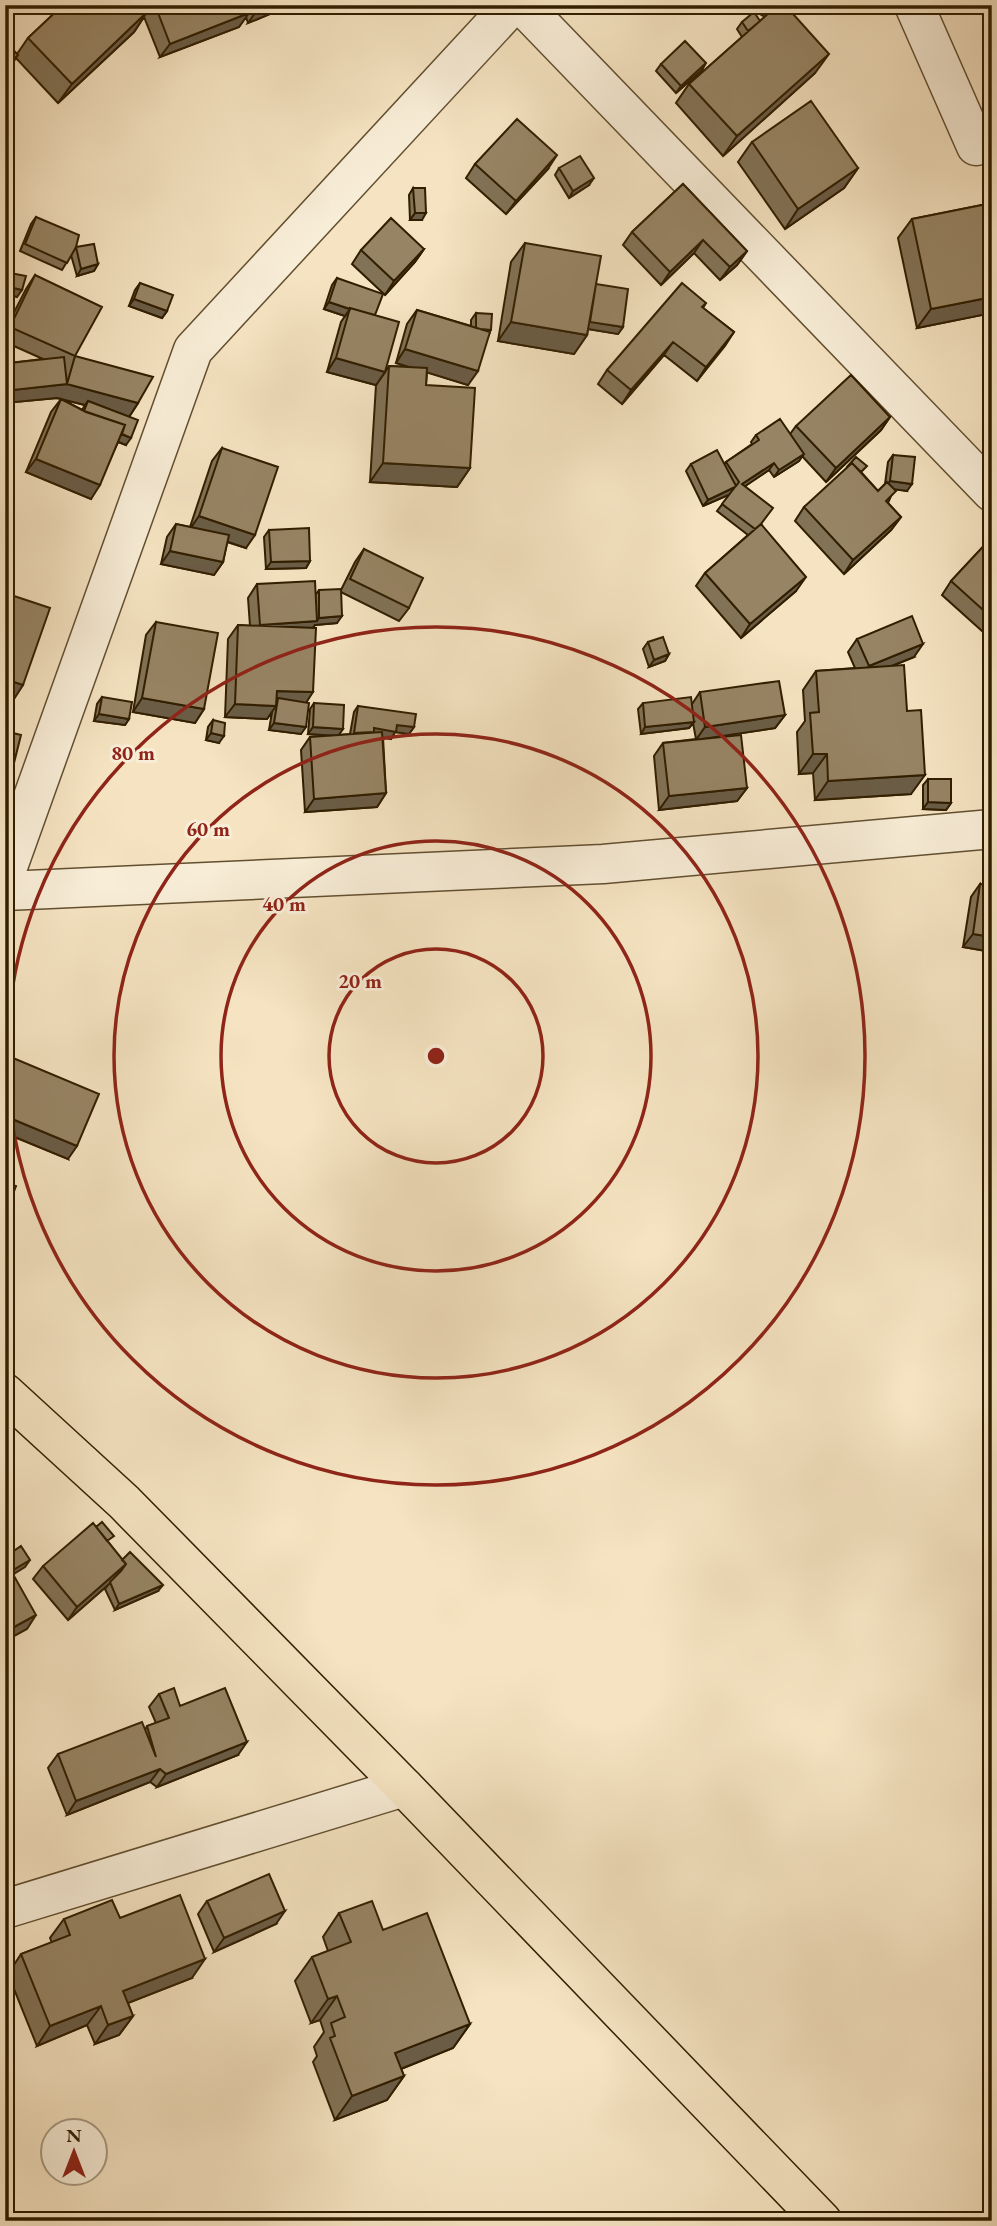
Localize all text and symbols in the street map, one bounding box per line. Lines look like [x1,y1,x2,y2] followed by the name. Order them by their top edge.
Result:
[111,739,155,766] text: 80 m
[186,815,230,842] text: 60 m
[262,890,306,917] text: 40 m
[338,967,382,994] text: 20 m
[424,1044,448,1068] centre of rings
[38,2118,108,2188] north arrow
[66,2123,82,2148] text: N

